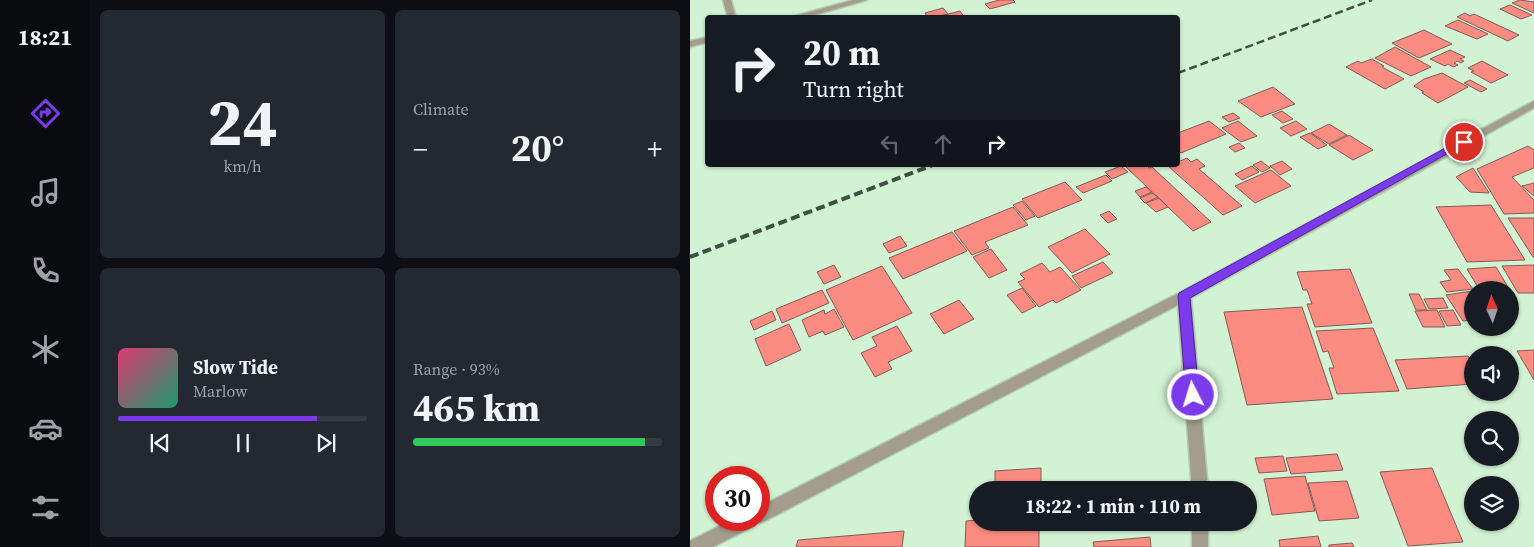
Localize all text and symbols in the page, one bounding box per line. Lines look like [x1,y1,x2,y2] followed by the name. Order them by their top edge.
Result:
[18,22,72,52] text: 18:21
[803,29,880,77] text: 20 m
[720,35,785,100] icon: right
[803,74,904,104] text: Turn right
[207,78,278,167] text: 24
[28,96,63,131] icon: directions
[413,98,469,120] text: Climate
[1443,121,1485,163] pin
[511,122,564,174] text: 20°
[1450,128,1478,156] icon: arrive
[413,130,428,168] text: −
[647,130,662,168] text: +
[876,130,904,158] icon: left
[929,130,957,158] icon: ahead
[982,130,1010,158] icon: right
[223,155,262,177] text: km/h
[28,175,63,210] icon: music
[28,253,63,288] icon: phone
[1464,281,1519,336] north arrow
[1464,281,1519,531] map controls
[28,332,63,367] icon: climate
[1464,346,1519,401] button: sound
[193,354,278,380] text: Slow Tide
[413,358,500,380] text: Range · 93%
[1166,368,1218,420] position arrow
[193,380,248,402] text: Marlow
[413,382,540,434] text: 465 km
[28,411,63,446] icon: car
[1464,411,1519,466] button: search
[146,429,174,457] icon: previous
[229,429,257,457] icon: pause
[312,429,340,457] icon: next
[705,466,770,531] speed limit sign: 30
[1464,476,1519,531] button: layers
[28,490,63,525] icon: filters
[1025,493,1201,519] text: 18:22 · 1 min · 110 m

